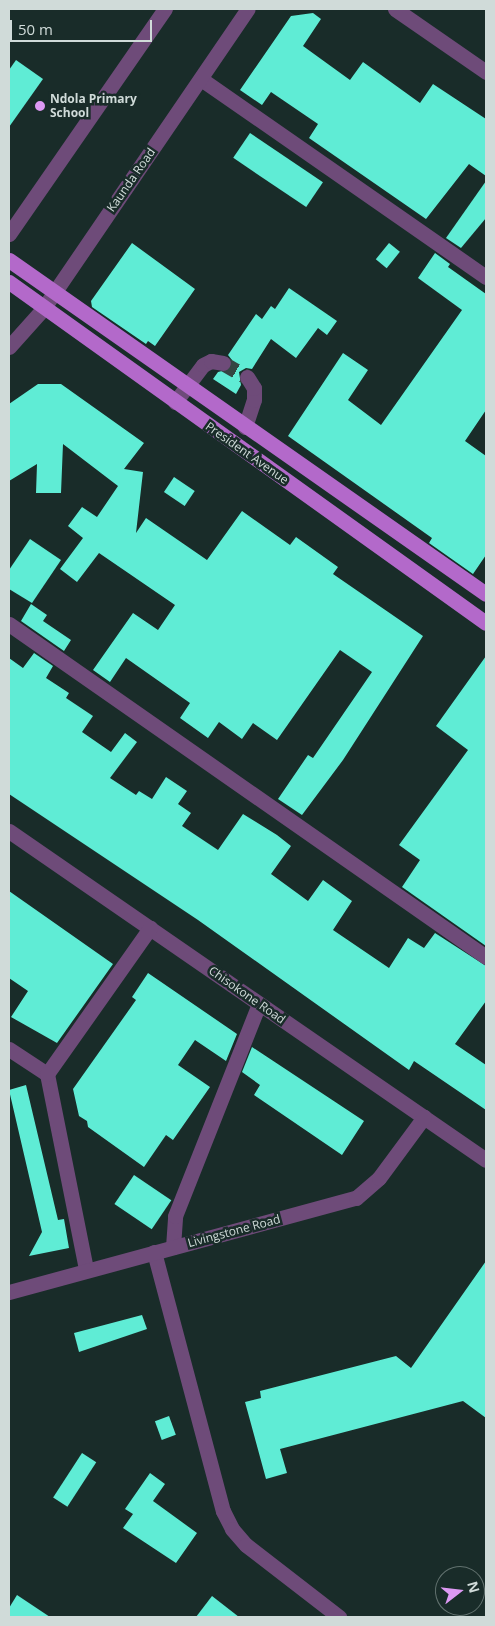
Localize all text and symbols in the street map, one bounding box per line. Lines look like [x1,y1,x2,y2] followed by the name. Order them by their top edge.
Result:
[12,10,155,42] scale bar
[18,19,53,39] text: 50 m
[50,92,137,120] place label: Ndola Primary School
[34,100,46,112] marker: Ndola Primary School
[104,145,158,215] street label: Kaunda Road
[203,419,291,487] street label: President Avenue
[206,963,288,1027] street label: Chisokone Road
[186,1212,282,1250] street label: Livingstone Road
[435,1566,485,1616] north arrow
[463,1579,485,1595] text: N

